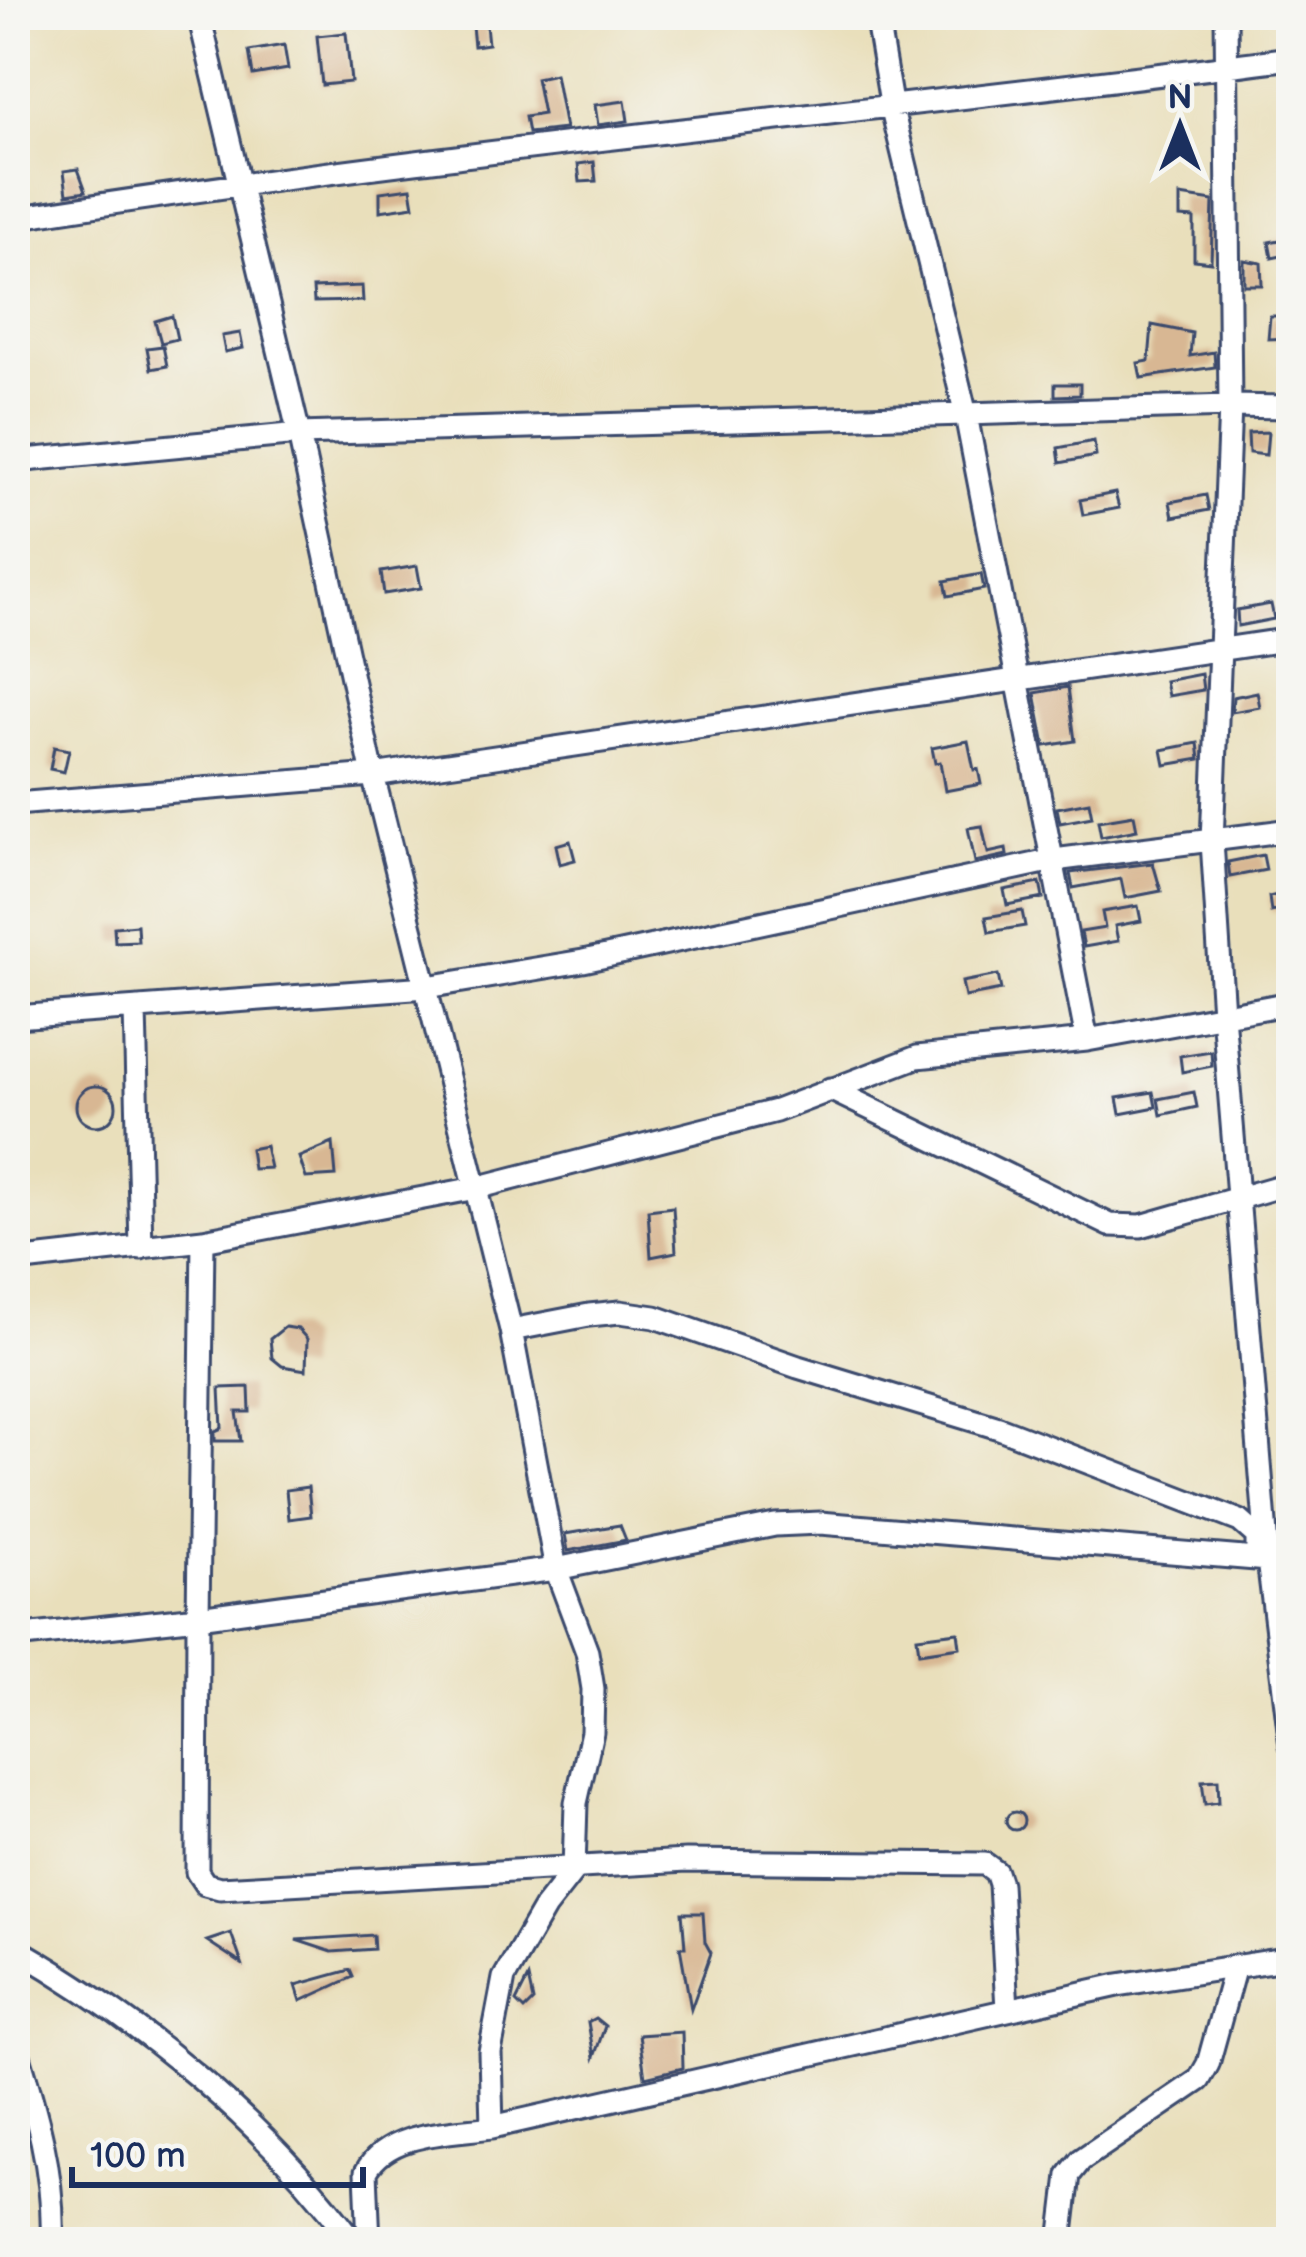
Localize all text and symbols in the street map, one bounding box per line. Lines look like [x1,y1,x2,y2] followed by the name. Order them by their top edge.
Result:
[1120,66,1240,186] north arrow
[1168,78,1192,118] text: N
[72,2113,363,2187] scale bar
[90,2135,186,2178] text: 100 m

